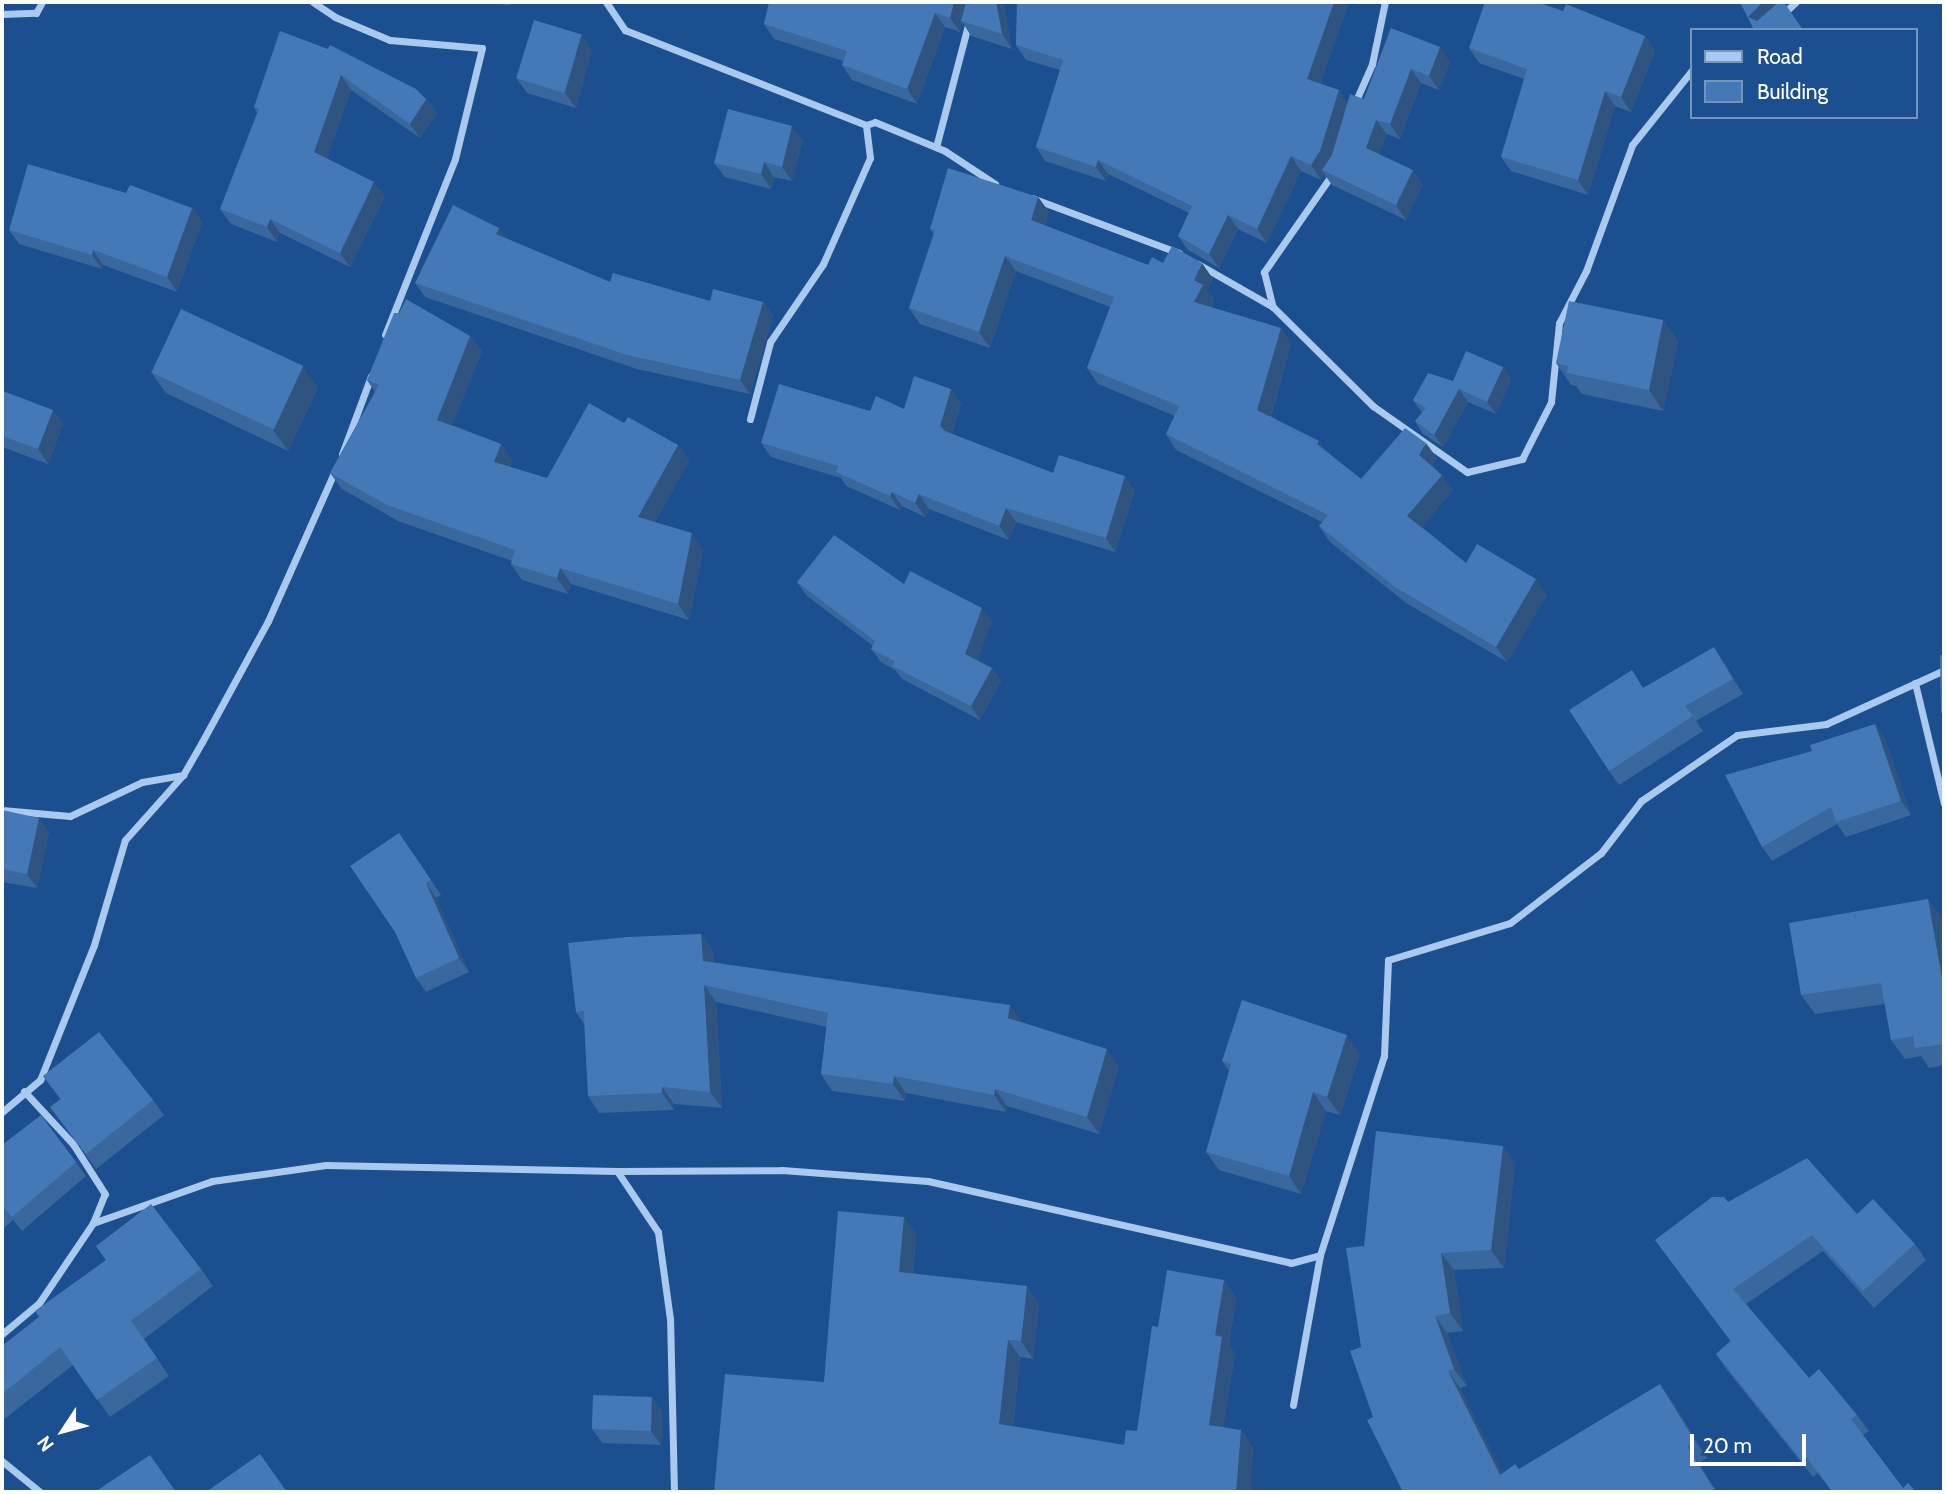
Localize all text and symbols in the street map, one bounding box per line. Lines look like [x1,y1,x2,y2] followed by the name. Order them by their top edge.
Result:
[1690,28,1918,119] legend
[1757,44,1803,69] text: Road
[1757,79,1828,104] text: Building
[28,1396,98,1466] north arrow
[1694,1420,1810,1464] scale bar
[32,1431,59,1456] text: N
[1703,1433,1752,1458] text: 20 m

